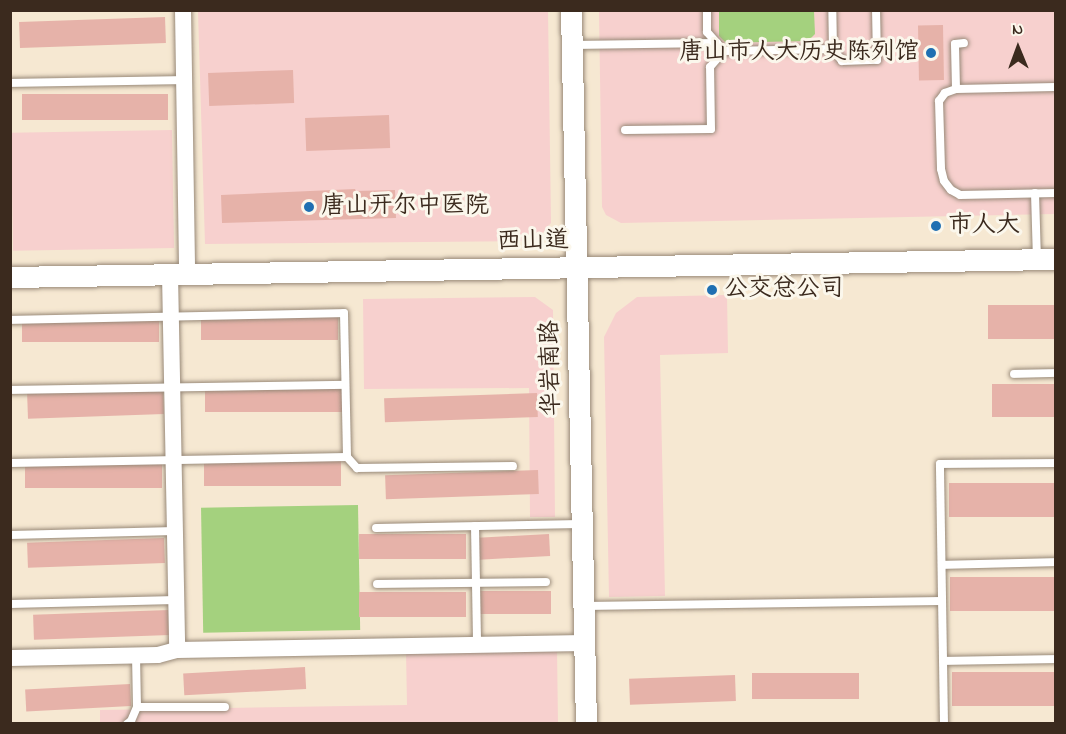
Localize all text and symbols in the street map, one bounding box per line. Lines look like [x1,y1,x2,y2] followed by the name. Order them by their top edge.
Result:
[988,18,1048,78] north arrow
[1012,18,1023,42] text: N
[679,39,919,67] place label: 唐山市人大历史陈列馆
[924,46,938,60] marker: 唐山市人大历史陈列馆
[321,193,489,221] place label: 唐山开尔中医院
[302,200,316,214] marker: 唐山开尔中医院
[948,212,1020,240] place label: 市人大
[929,219,943,233] marker: 市人大
[497,227,569,257] street label: 西山道
[724,276,844,304] place label: 公交总公司
[705,283,719,297] marker: 公交总公司
[537,320,567,416] street label: 华岩南路

